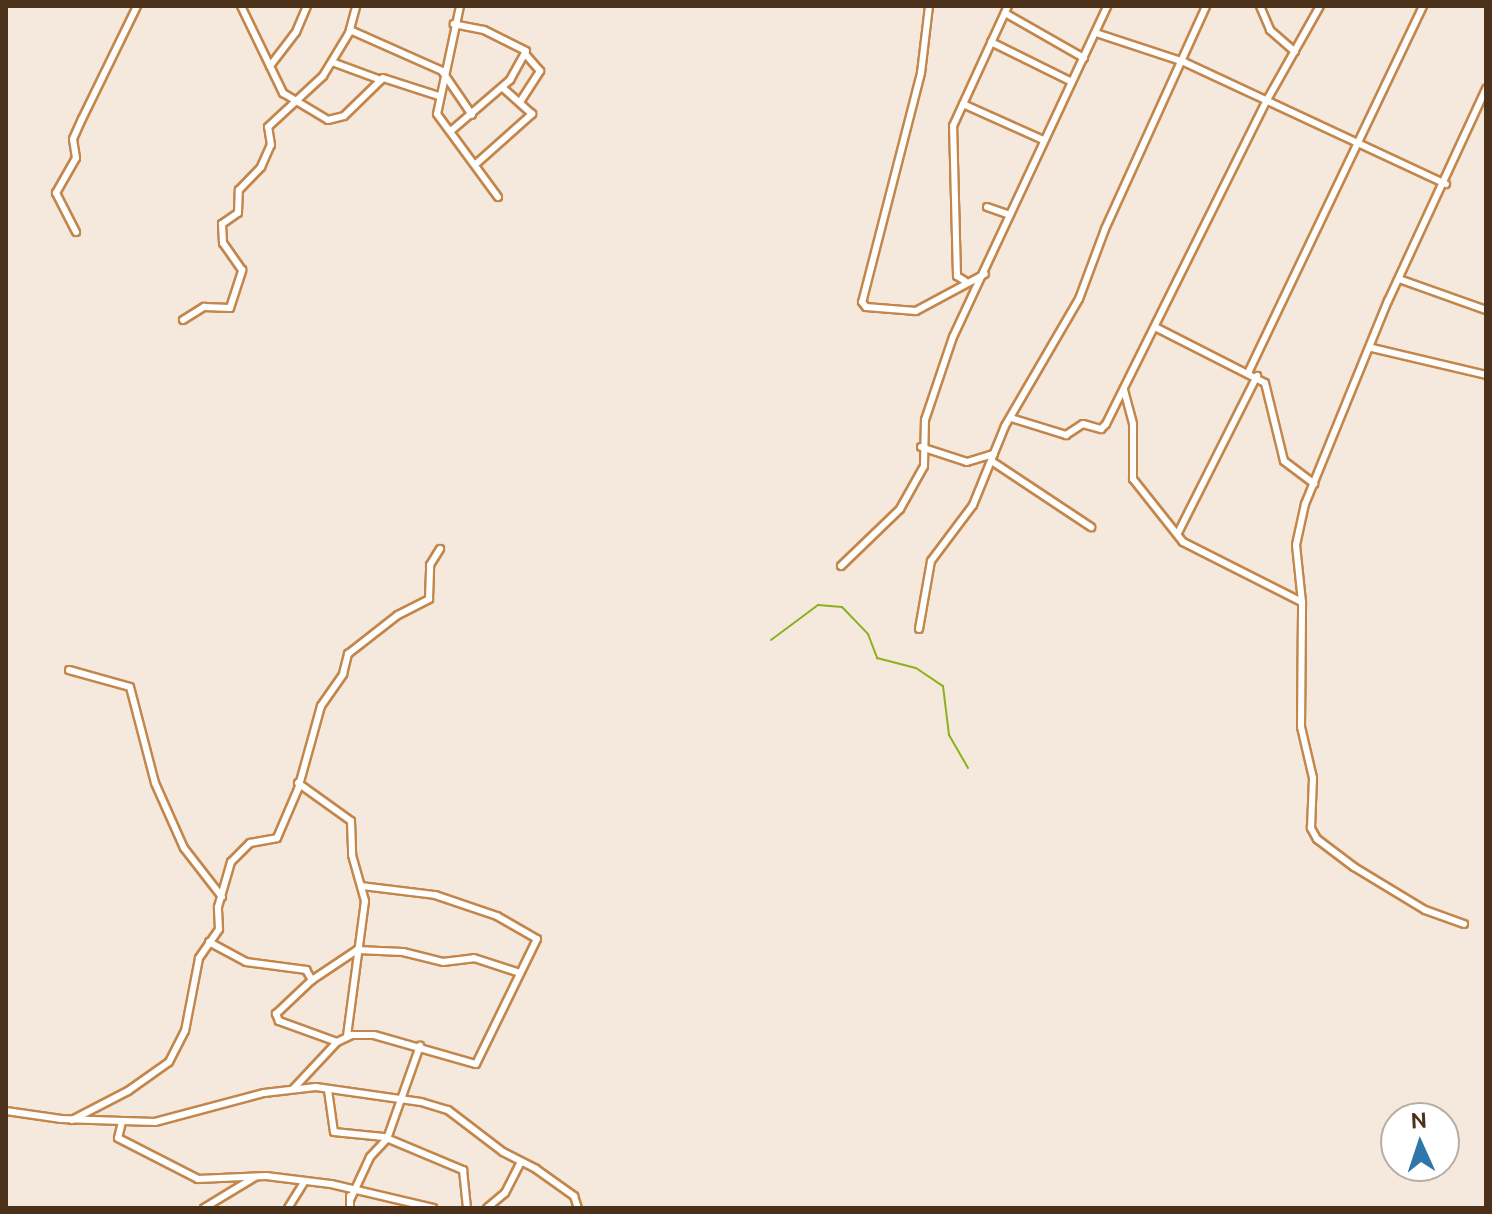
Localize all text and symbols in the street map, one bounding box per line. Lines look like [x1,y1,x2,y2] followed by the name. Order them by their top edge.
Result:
[1380,1102,1460,1182] north arrow
[1410,1107,1428,1132] text: N

